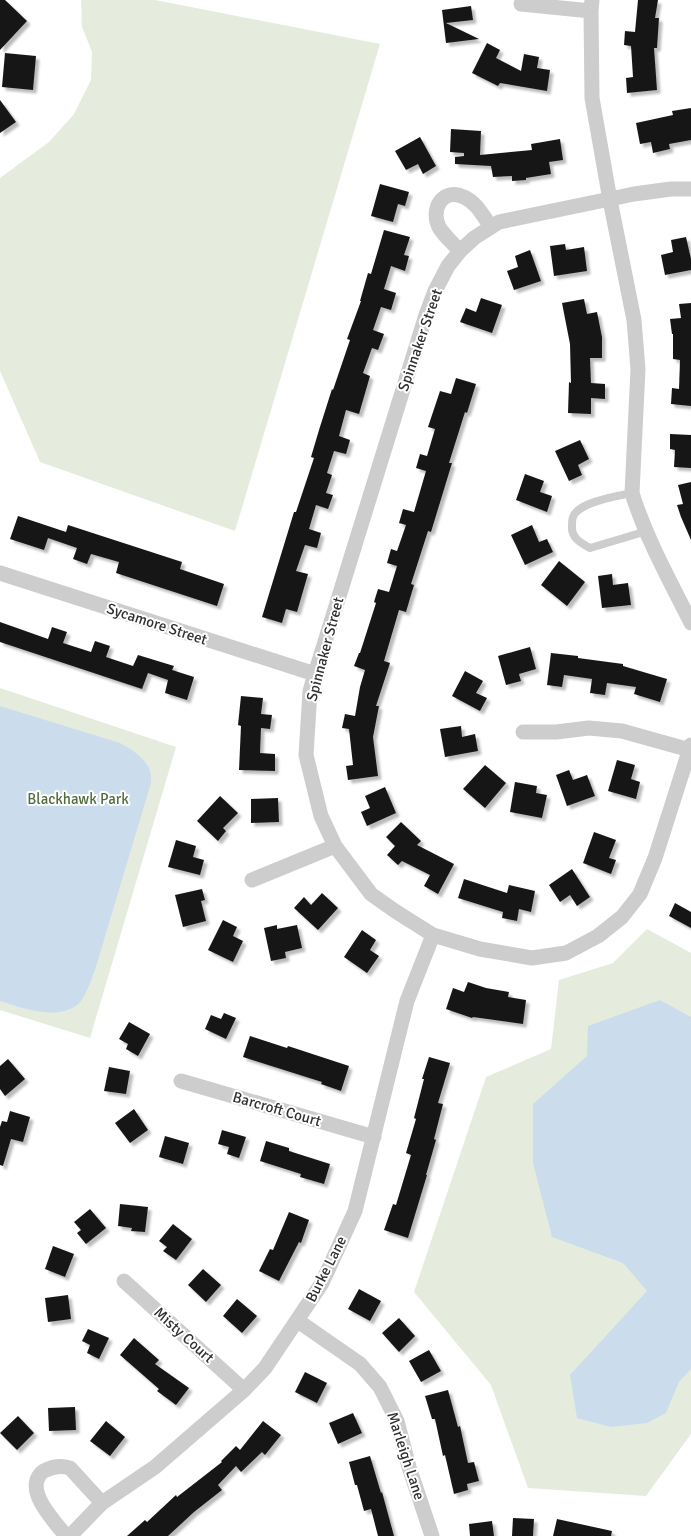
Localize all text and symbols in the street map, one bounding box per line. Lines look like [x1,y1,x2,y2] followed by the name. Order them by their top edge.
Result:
[394,287,446,393] street label: Spinnaker Street
[302,595,348,703] street label: Spinnaker Street
[105,599,209,649] street label: Sycamore Street
[27,790,129,808] park label: Blackhawk Park
[231,1088,323,1130] street label: Barcroft Court
[302,1233,350,1305] street label: Burke Lane
[150,1303,218,1367] street label: Misty Court
[383,1410,429,1502] street label: Marleigh Lane

